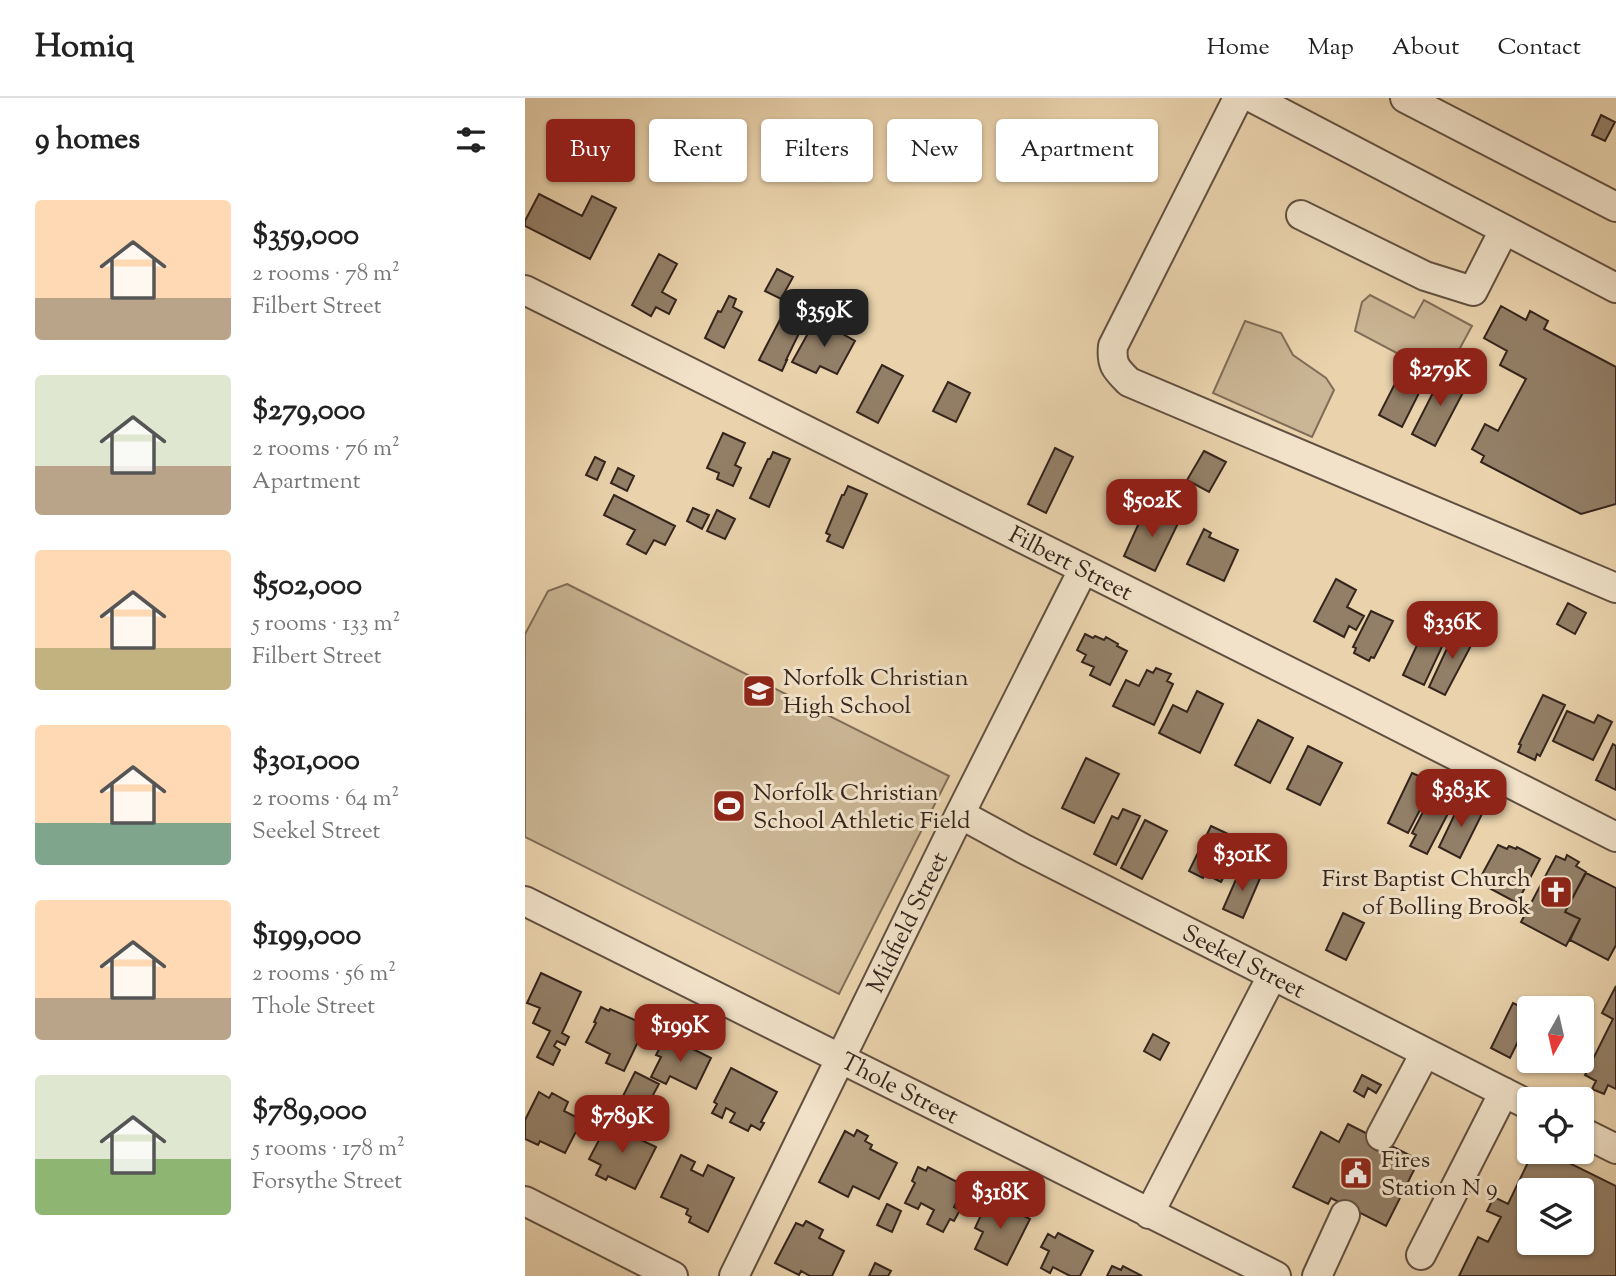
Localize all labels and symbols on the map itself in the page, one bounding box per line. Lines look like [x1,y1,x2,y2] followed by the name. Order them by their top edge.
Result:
[775,289,873,349] pin: $359K
[1391,348,1489,408] pin: $279K
[1103,480,1201,539] pin: $502K
[1002,519,1138,611] street label: Filbert Street
[1403,602,1501,661] pin: $336K
[783,662,969,724] place label: Norfolk Christian High School
[740,672,778,710] school or university icon: Norfolk Christian High School
[1412,770,1510,829] pin: $383K
[753,777,971,839] place label: Norfolk Christian School Athletic Field
[710,787,748,825] sports icon: Norfolk Christian School Athletic Field
[1193,834,1291,893] pin: $301K
[860,846,958,999] street label: Midfield Street
[1322,863,1531,925] place label: First Baptist Church of Bolling Brook
[1537,873,1575,911] church icon: First Baptist Church of Bolling Brook
[1176,917,1311,1008] street label: Seekel Street
[1517,996,1594,1073] north arrow
[631,1004,729,1064] pin: $199K
[834,1045,964,1134] street label: Thole Street
[573,1096,671,1155] pin: $789K
[1381,1144,1498,1206] place label: Fires Station N 9
[1337,1154,1375,1192] public building icon: Fires Station N 9
[951,1172,1049,1231] pin: $318K

